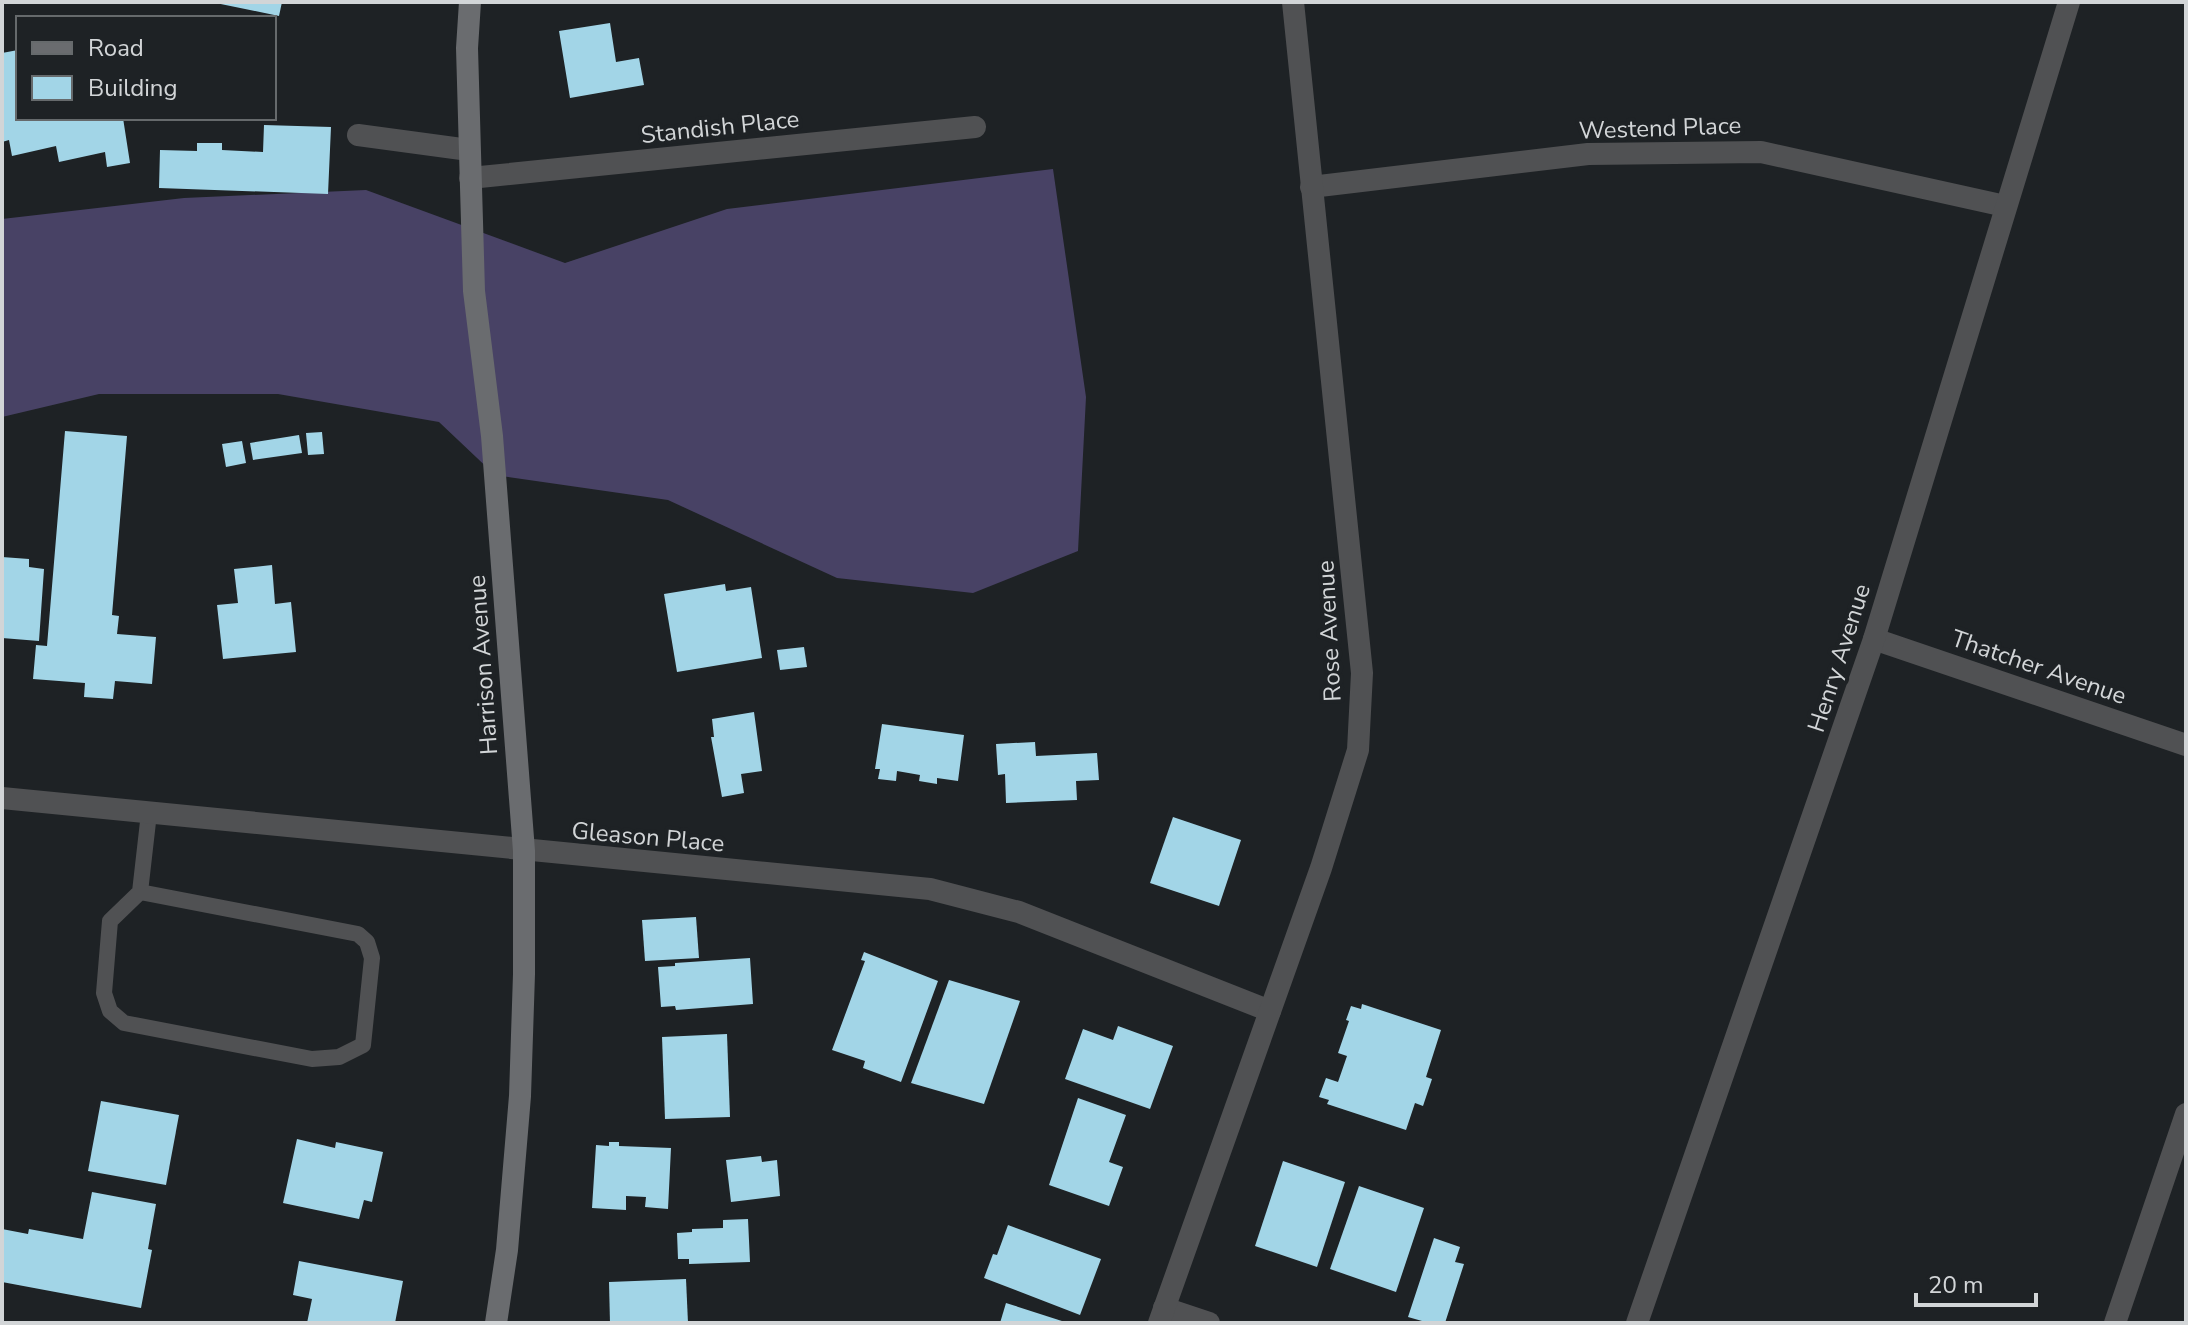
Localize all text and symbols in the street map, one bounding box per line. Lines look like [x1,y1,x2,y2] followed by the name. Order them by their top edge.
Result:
[16,16,276,120] legend
[88,32,144,64] text: Road
[88,72,178,104] text: Building
[639,103,801,151] street label: Standish Place
[1578,109,1742,147] street label: Westend Place
[1309,560,1349,702] street label: Rose Avenue
[461,574,505,756] street label: Harrison Avenue
[1800,580,1878,736] street label: Henry Avenue
[1947,622,2131,712] street label: Thatcher Avenue
[570,814,726,860] street label: Gleason Place
[1916,1257,2036,1307] scale bar
[1928,1269,1984,1301] text: 20 m

